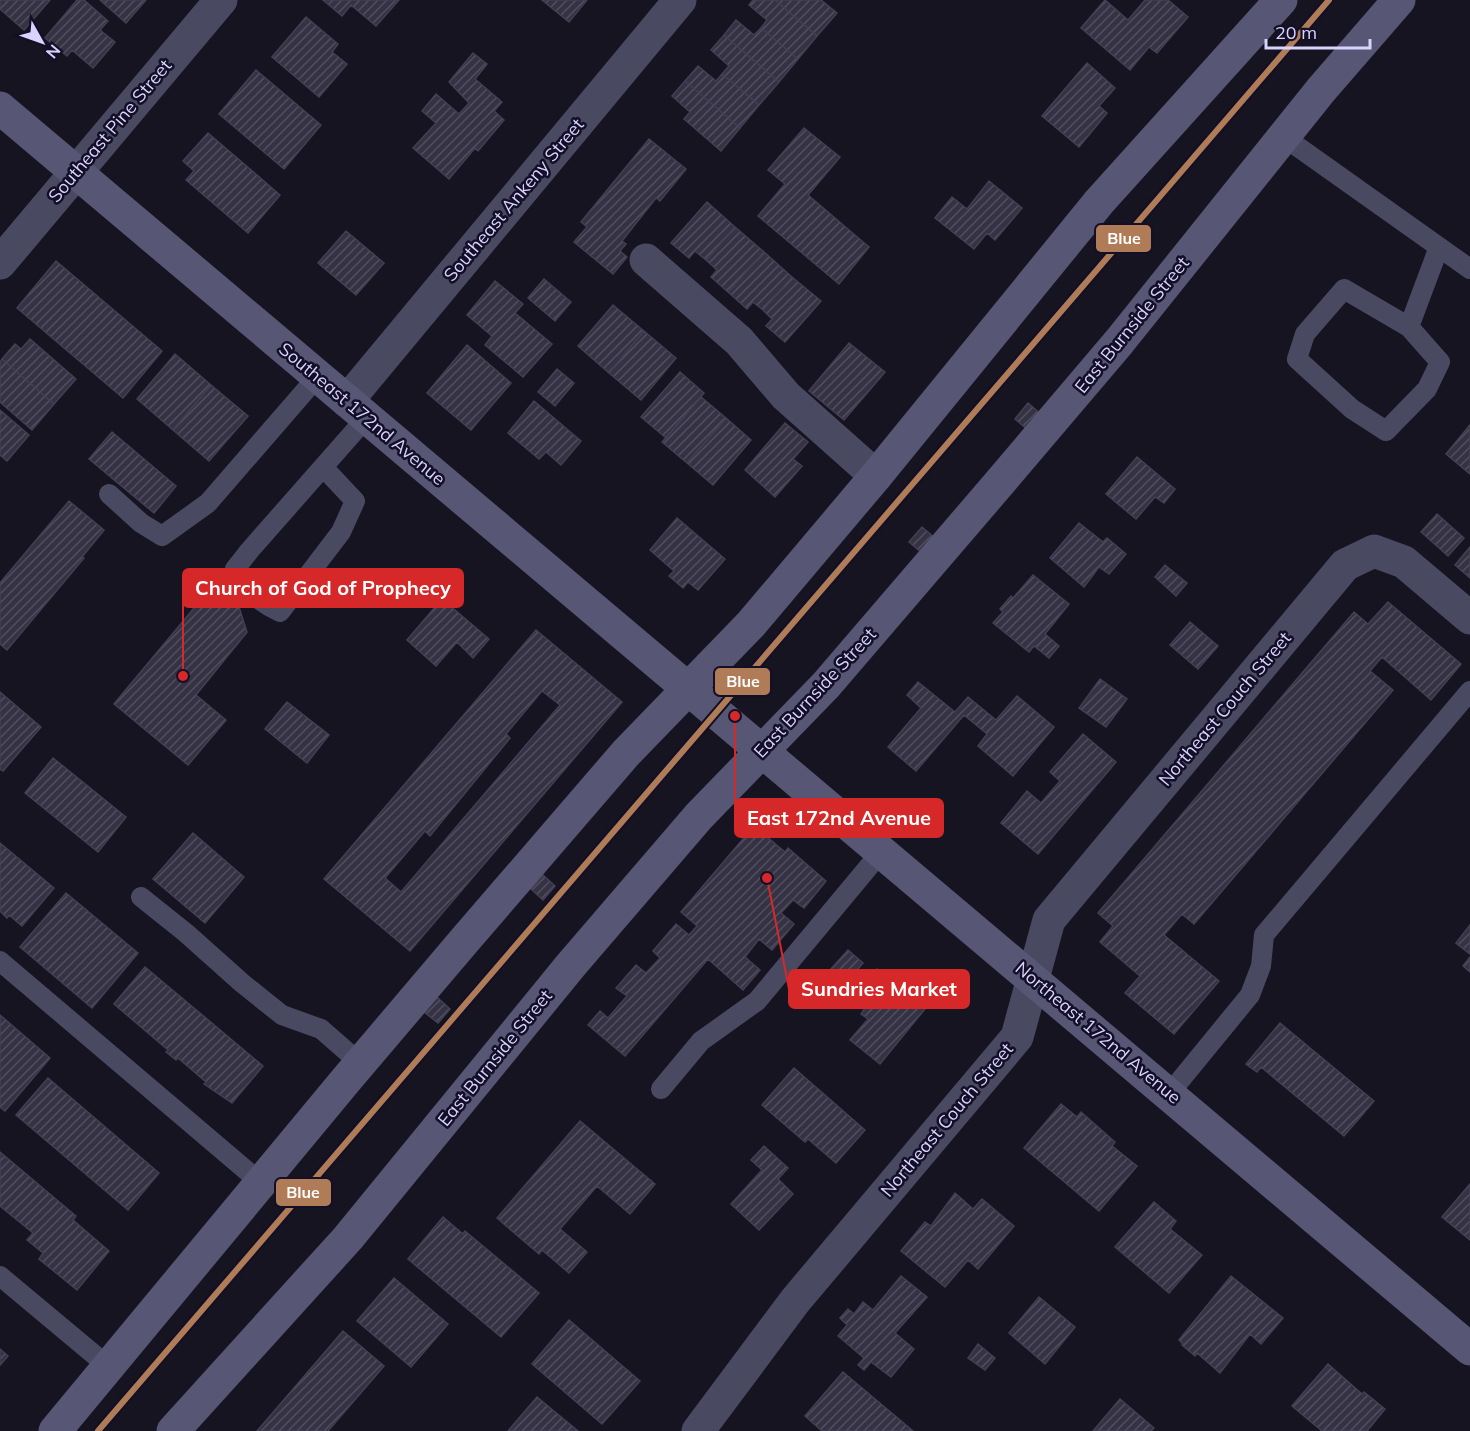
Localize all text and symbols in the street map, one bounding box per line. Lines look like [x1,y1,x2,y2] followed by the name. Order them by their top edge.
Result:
[12,12,72,72] north arrow
[1266,12,1370,50] scale bar
[1275,21,1317,44] text: 20 m
[42,41,65,63] text: N
[43,54,176,207] street label: Southeast Pine Street
[439,113,589,286] street label: Southeast Ankeny Street
[1095,224,1152,253] line badge: Blue
[1107,228,1141,248] text: Blue
[1069,252,1194,398] street label: East Burnside Street
[274,337,450,490] street label: Southeast 172nd Avenue
[183,569,463,607] callout: Church of God of Prophecy
[195,575,451,600] text: Church of God of Prophecy
[749,623,881,762] street label: East Burnside Street
[1153,627,1296,790] street label: Northeast Couch Street
[714,667,771,696] line badge: Blue
[726,671,760,691] text: Blue
[735,799,943,837] callout: East 172nd Avenue
[747,805,931,830] text: East 172nd Avenue
[1011,957,1186,1109] street label: Northeast 172nd Avenue
[789,970,969,1008] callout: Sundries Market
[801,976,957,1001] text: Sundries Market
[432,985,557,1131] street label: East Burnside Street
[875,1038,1018,1201] street label: Northeast Couch Street
[275,1178,332,1207] line badge: Blue
[286,1182,320,1202] text: Blue

